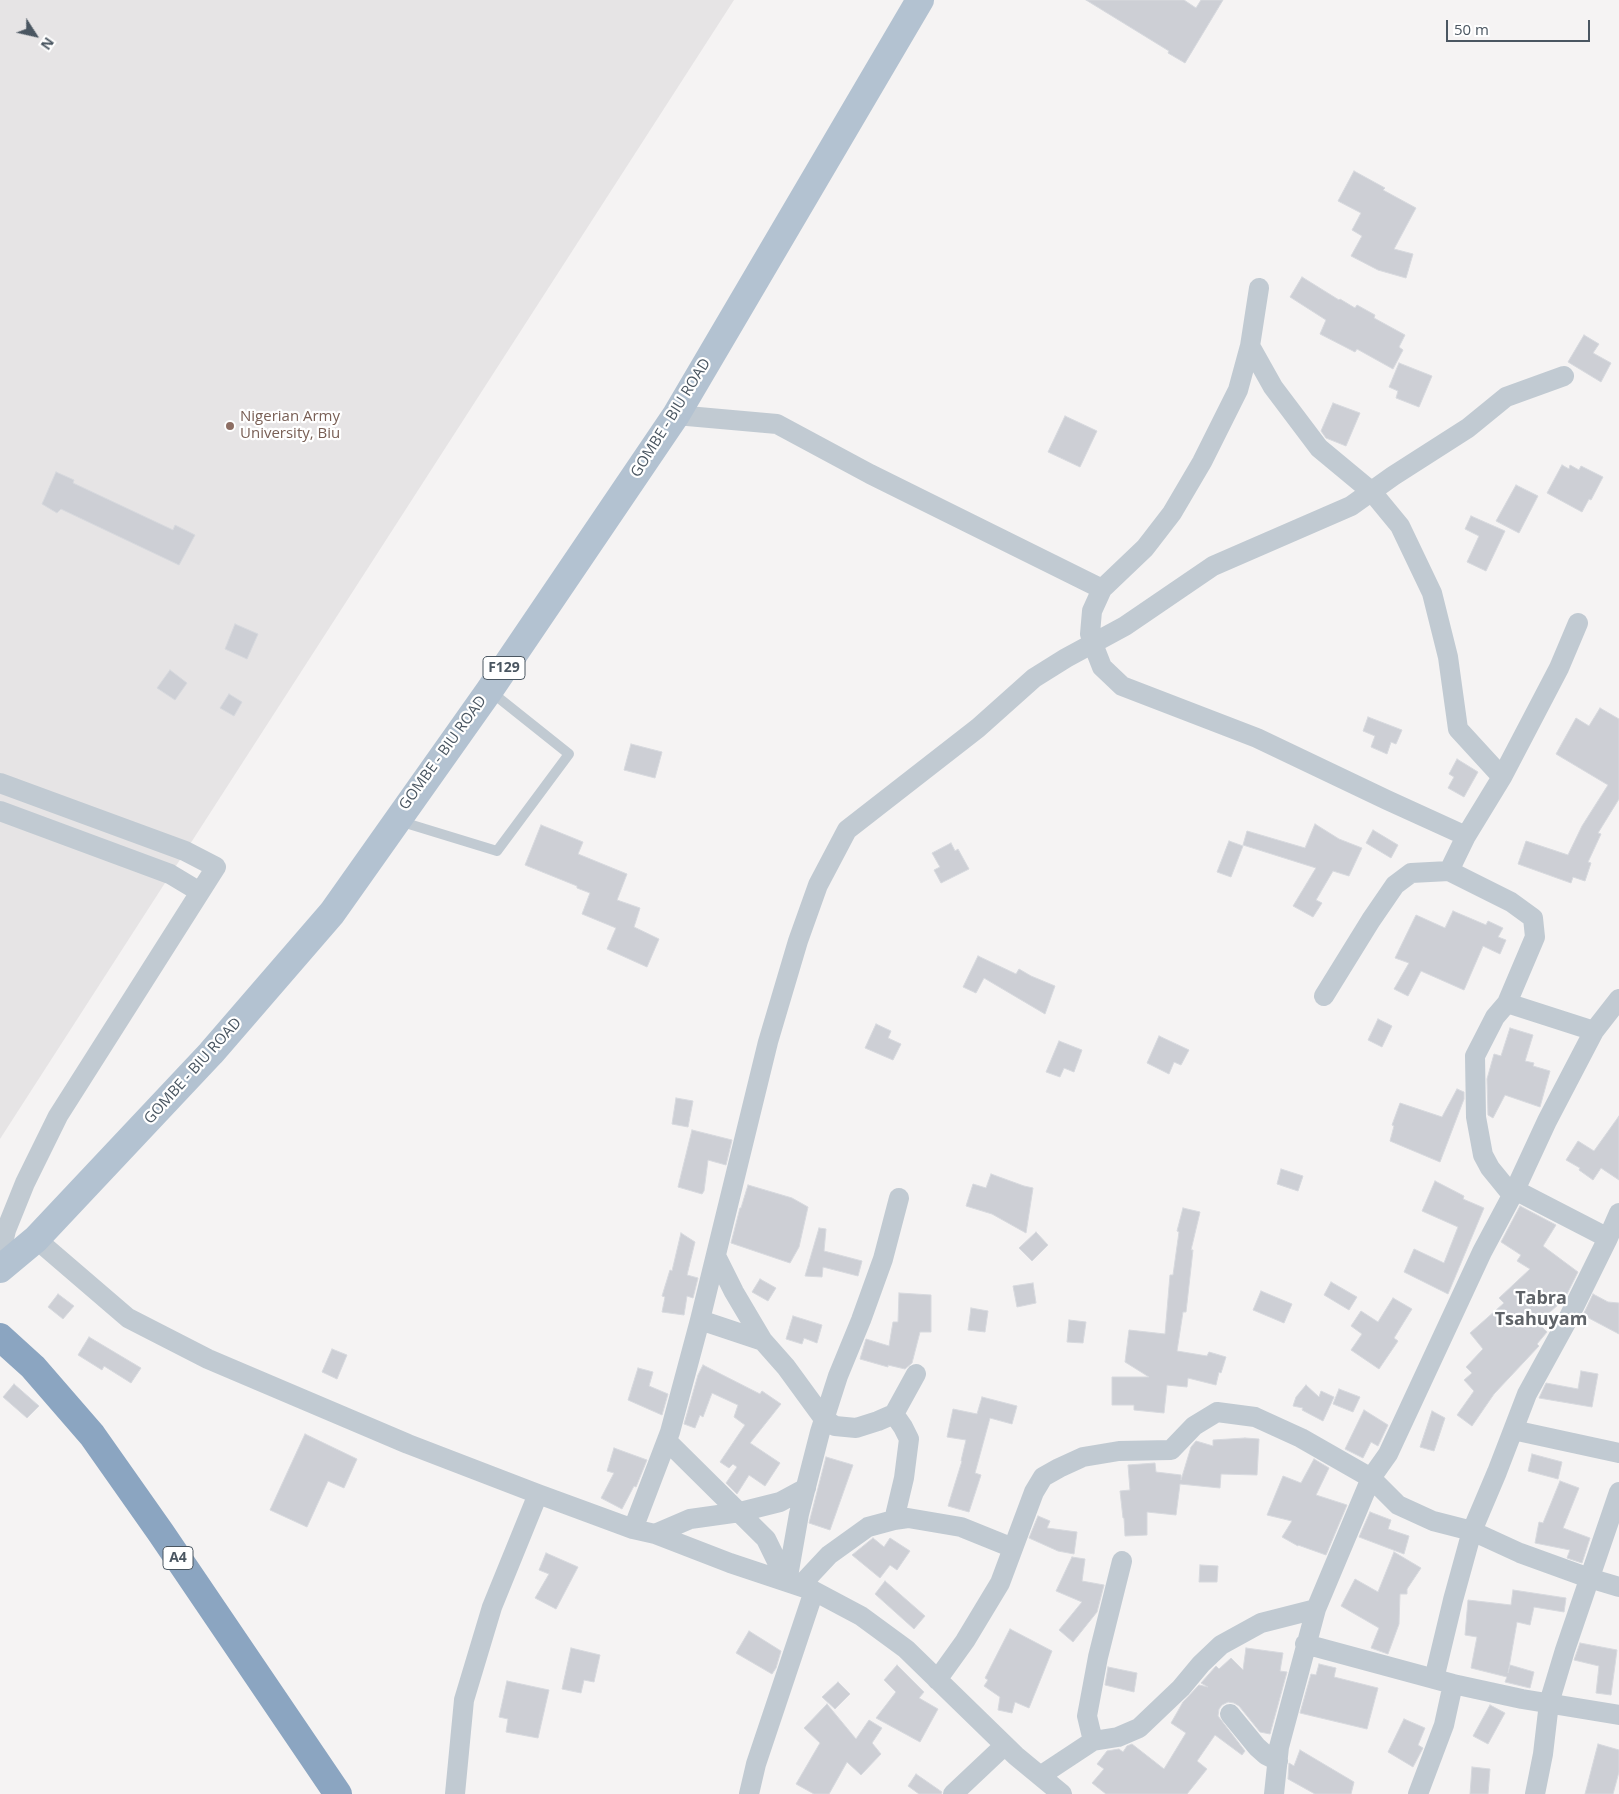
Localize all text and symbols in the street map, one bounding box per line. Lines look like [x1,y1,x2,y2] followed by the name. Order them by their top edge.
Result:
[10,10,60,60] north arrow
[1449,10,1593,42] scale bar
[1454,19,1489,39] text: 50 m
[37,34,59,54] text: N
[627,355,715,481] street label: GOMBE - BIU ROAD
[240,408,340,443] place label: Nigerian Army University, Biu
[224,420,236,432] marker: Nigerian Army University, Biu
[483,656,525,680] road number: F129
[396,692,490,814] street label: GOMBE - BIU ROAD
[141,1014,245,1128] street label: GOMBE - BIU ROAD
[1495,1288,1587,1330] district label: Tabra Tsahuyam
[163,1546,193,1570] road number: A4

